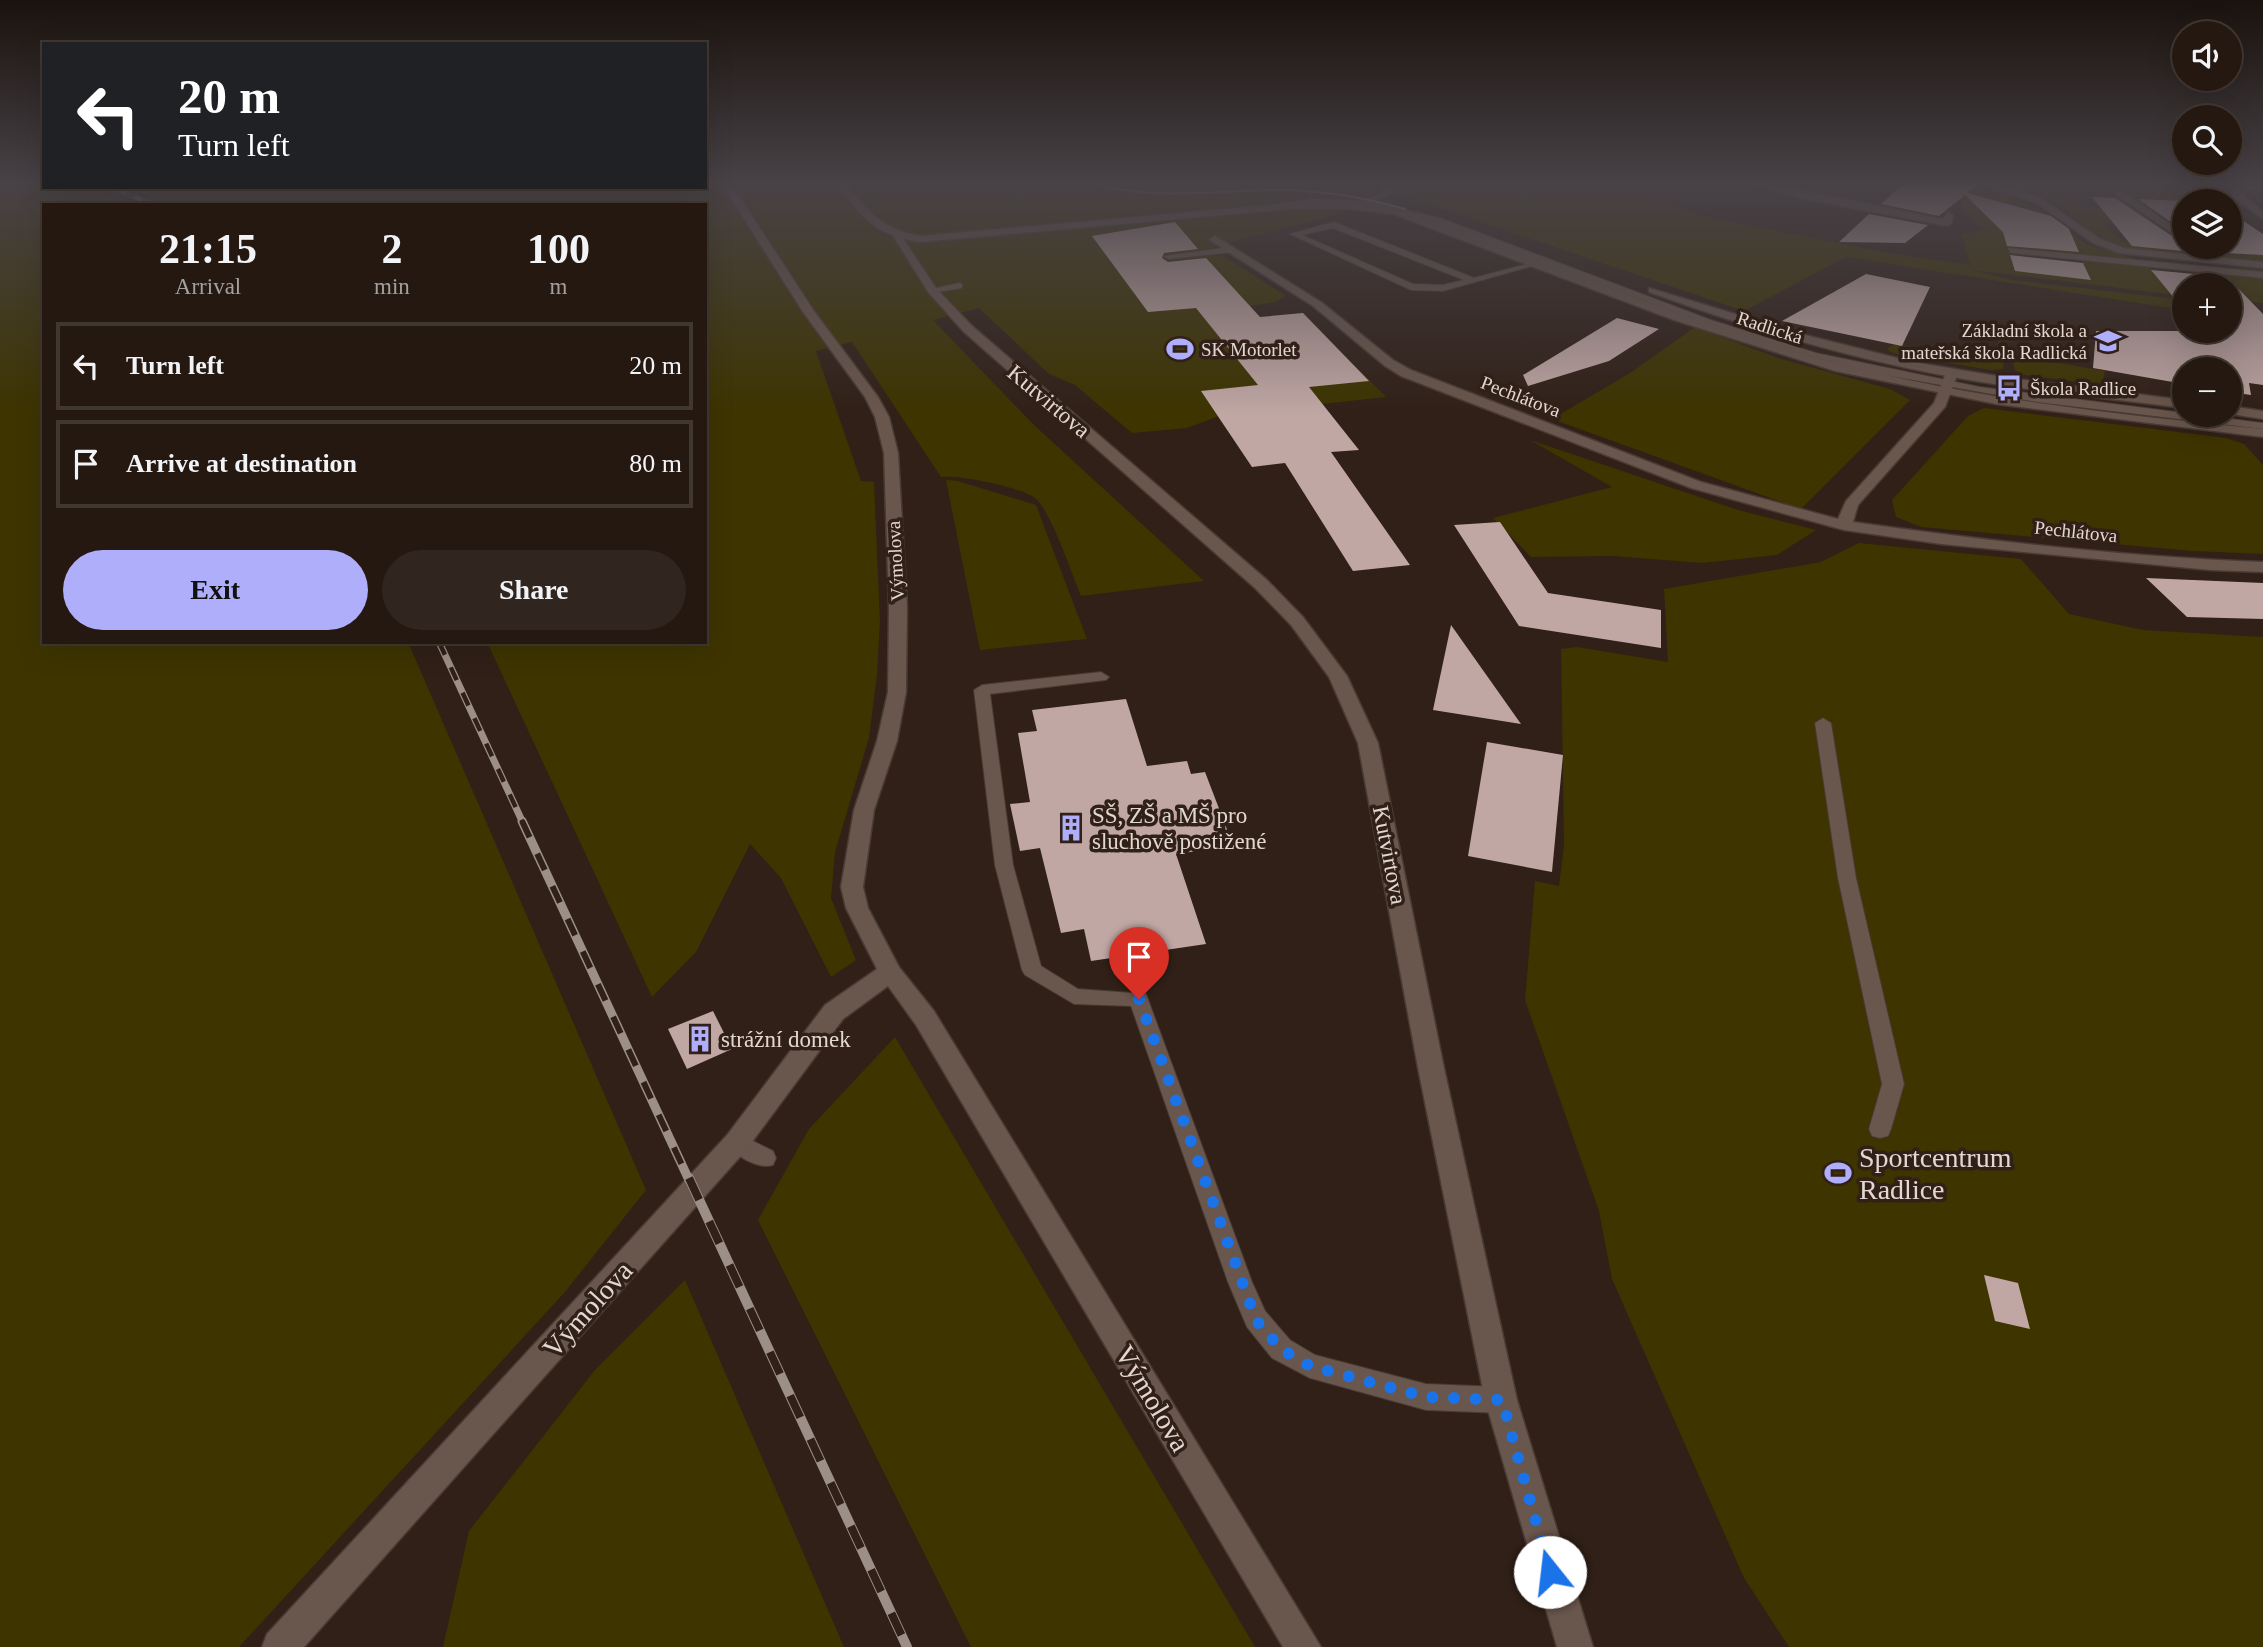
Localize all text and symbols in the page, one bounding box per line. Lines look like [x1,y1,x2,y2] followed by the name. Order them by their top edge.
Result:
[2172,21,2242,427] map controls
[2172,21,2242,91] button: sound
[178,69,280,124] text: 20 m
[63,70,154,161] icon: left
[2172,105,2242,175] button: search
[178,127,290,163] text: Turn left
[2172,189,2242,259] button: layers
[159,226,257,272] text: 21:15
[381,226,402,272] text: 2
[527,226,590,272] text: 100
[2172,273,2242,343] button: +
[175,274,241,299] text: Arrival
[374,274,410,299] text: min
[549,274,567,299] text: m
[1734,307,1806,348] street label: Radlická
[1901,320,2088,363] place label: Základní škola a mateřská škola Radlická
[2093,326,2123,356] school or university icon: Základní škola a mateřská škola Radlická
[1165,334,1195,364] sports icon: SK Motorlet
[1201,339,1297,360] place label: SK Motorlet
[67,347,105,385] icon: left
[126,351,224,380] text: Turn left
[629,351,682,380] text: 20 m
[2172,357,2242,427] button: −
[1002,360,1095,443] street label: Kutvirtova
[1478,372,1564,421] street label: Pechlátova
[1994,373,2024,403] bus stop icon: Škola Radlice
[2030,378,2136,399] place label: Škola Radlice
[67,445,105,483] icon: arrive
[126,449,357,478] text: Arrive at destination
[629,449,682,478] text: 80 m
[2033,517,2119,546] street label: Pechlátova
[883,520,908,602] street label: Výmolova
[63,550,368,630] button: Exit
[382,550,686,630] button: Share
[1092,802,1266,854] place label: SŠ, ZŠ a MŠ pro sluchově postižené
[1368,804,1411,906] street label: Kutvirtova
[1056,813,1086,843] building icon: SŠ, ZŠ a MŠ pro sluchově postižené
[1109,927,1169,999] pin
[1120,938,1158,976] icon: arrive
[685,1024,715,1054] building icon: strážní domek
[721,1027,851,1052] place label: strážní domek
[1859,1142,2012,1205] place label: Sportcentrum Radlice
[1823,1158,1853,1188] sports icon: Sportcentrum Radlice
[536,1255,639,1364] street label: Výmolova
[1109,1340,1197,1457] street label: Výmolova
[1513,1535,1587,1609] position arrow

